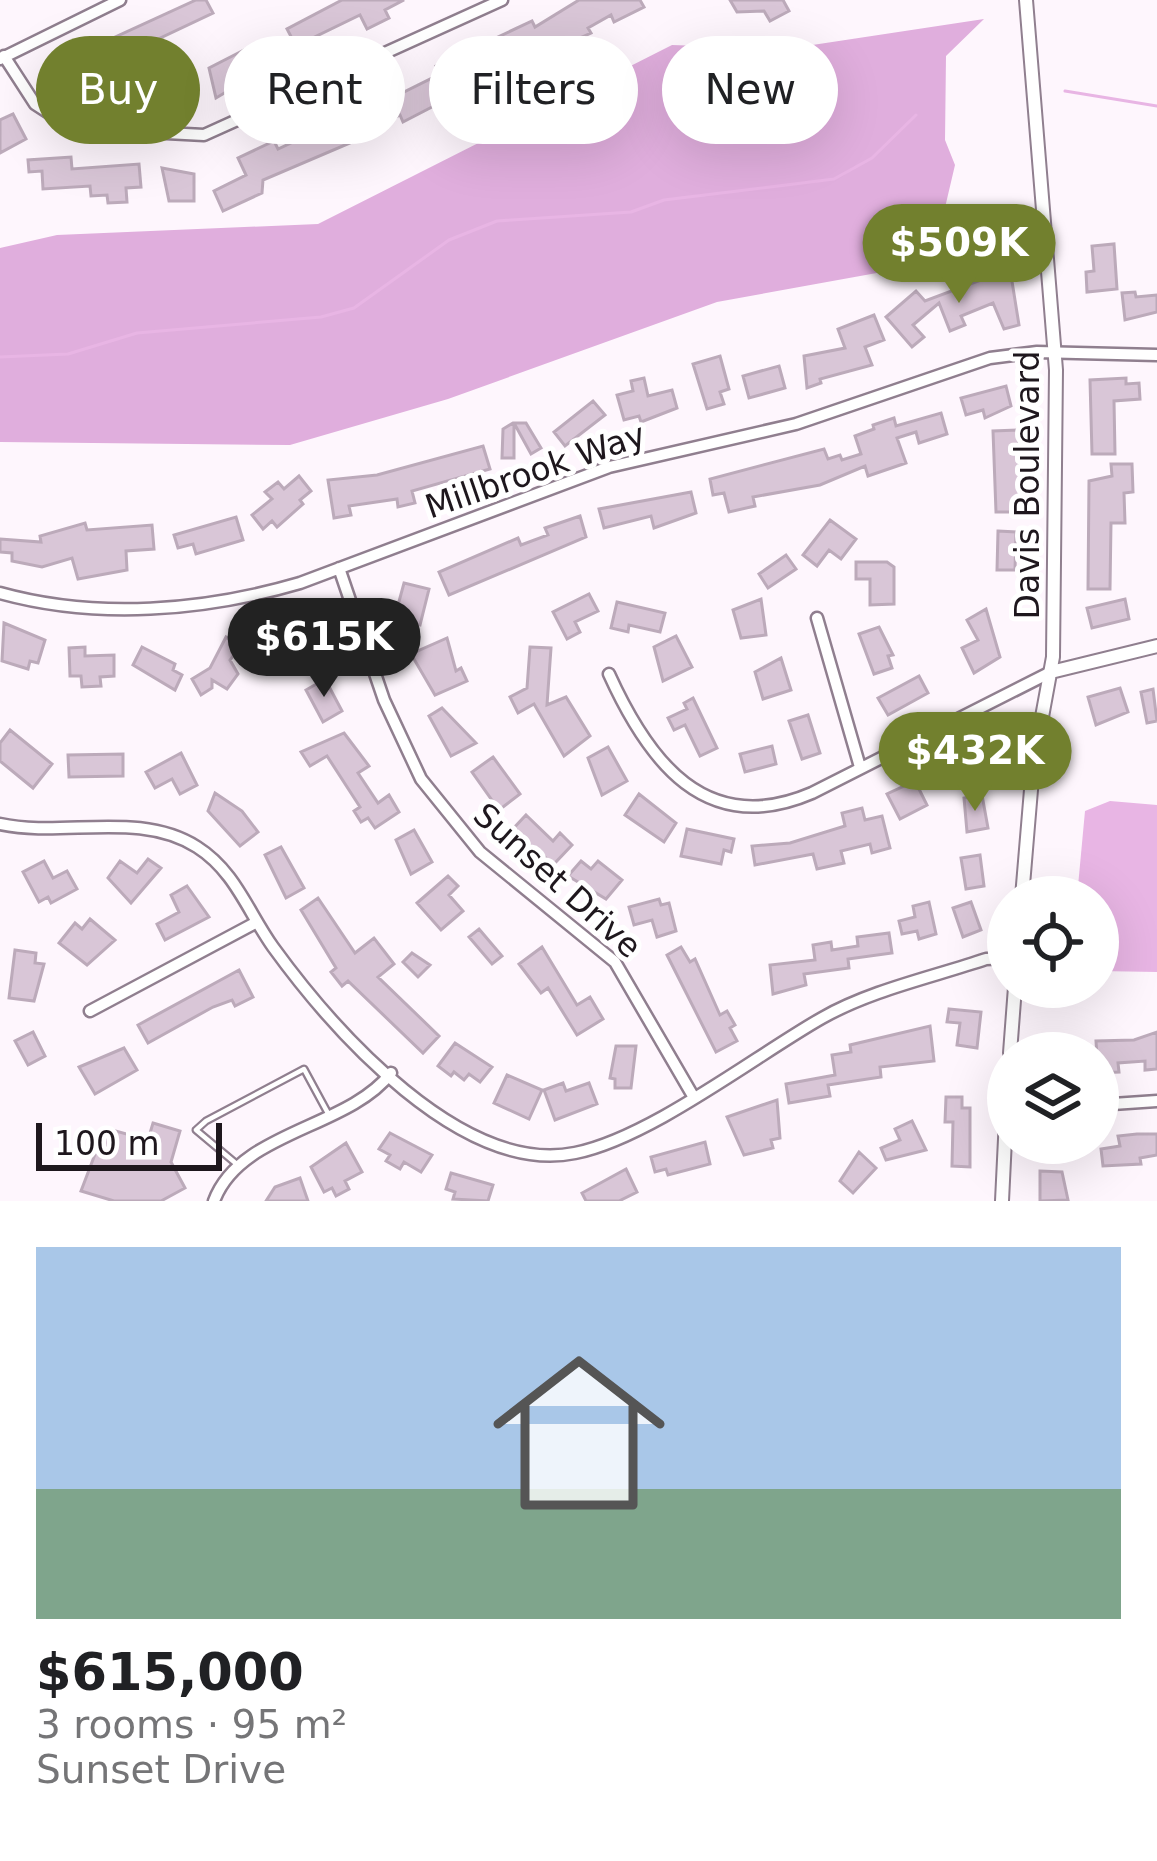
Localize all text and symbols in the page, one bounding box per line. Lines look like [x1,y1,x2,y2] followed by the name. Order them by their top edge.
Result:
[36,36,200,144] chip: Buy
[224,36,405,144] chip: Rent
[429,36,638,144] chip: Filters
[662,36,838,144] chip: New
[875,204,1043,306] pin: $509K
[890,220,1028,265] text: $509K
[1008,351,1047,619] street label: Davis Boulevard
[420,415,650,526] street label: Millbrook Way
[240,598,408,700] pin: $615K
[255,614,393,659] text: $615K
[891,712,1059,814] pin: $432K
[906,728,1044,773] text: $432K
[466,795,649,966] street label: Sunset Drive
[987,876,1119,1164] map controls
[987,876,1119,1008] button: locate
[987,1032,1119,1164] button: layers
[36,1117,222,1170] scale bar
[54,1124,160,1163] text: 100 m
[471,1325,687,1541] icon: home
[36,1643,304,1702] text: $615,000
[36,1702,347,1747] text: 3 rooms · 95 m²
[36,1747,286,1792] text: Sunset Drive

